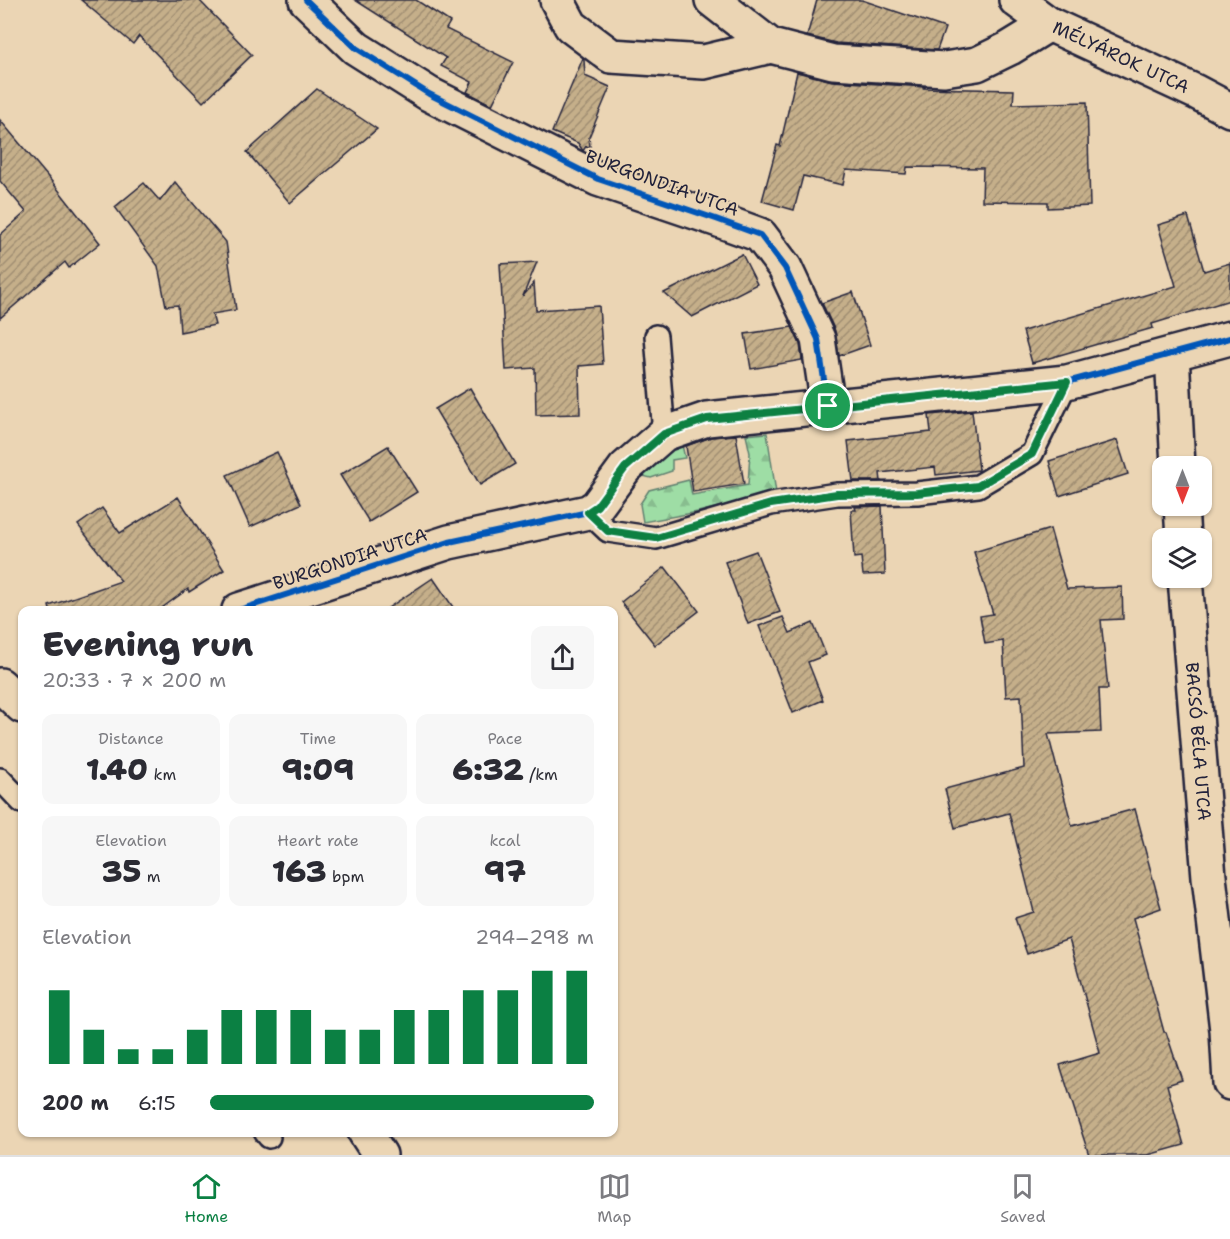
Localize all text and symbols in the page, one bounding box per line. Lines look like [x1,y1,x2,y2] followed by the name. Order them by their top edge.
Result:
[1049,15,1193,99] street label: MÉLYÁROK UTCA
[582,144,742,222] street label: BURGONDIA UTCA
[802,380,853,431] pin
[811,389,844,422] icon: arrive
[1152,456,1212,516] north arrow
[1152,456,1212,588] map controls
[270,523,430,595] street label: BURGONDIA UTCA
[1152,528,1212,588] button: layers
[42,622,253,667] text: Evening run
[531,626,594,689] button: share
[1180,661,1216,822] street label: BACSÓ BÉLA UTCA
[42,667,226,693] text: 20:33 · 7 × 200 m
[98,728,164,749] text: Distance
[300,728,336,749] text: Time
[487,728,523,749] text: Pace
[86,749,148,790] text: 1.40
[282,749,354,790] text: 9:09
[452,749,524,790] text: 6:32
[148,764,176,785] text: km
[524,764,558,785] text: /km
[95,830,167,851] text: Elevation
[277,830,359,851] text: Heart rate
[489,830,521,851] text: kcal
[101,851,141,892] text: 35
[272,851,327,892] text: 163
[484,851,526,892] text: 97
[141,866,161,887] text: m
[327,866,364,887] text: bpm
[42,924,132,950] text: Elevation
[475,924,594,950] text: 294–298 m
[42,1090,109,1116] text: 200 m
[138,1090,176,1116] text: 6:15
[184,1170,228,1227] tab: Home
[597,1170,631,1227] tab: Map
[1000,1170,1046,1227] tab: Saved

